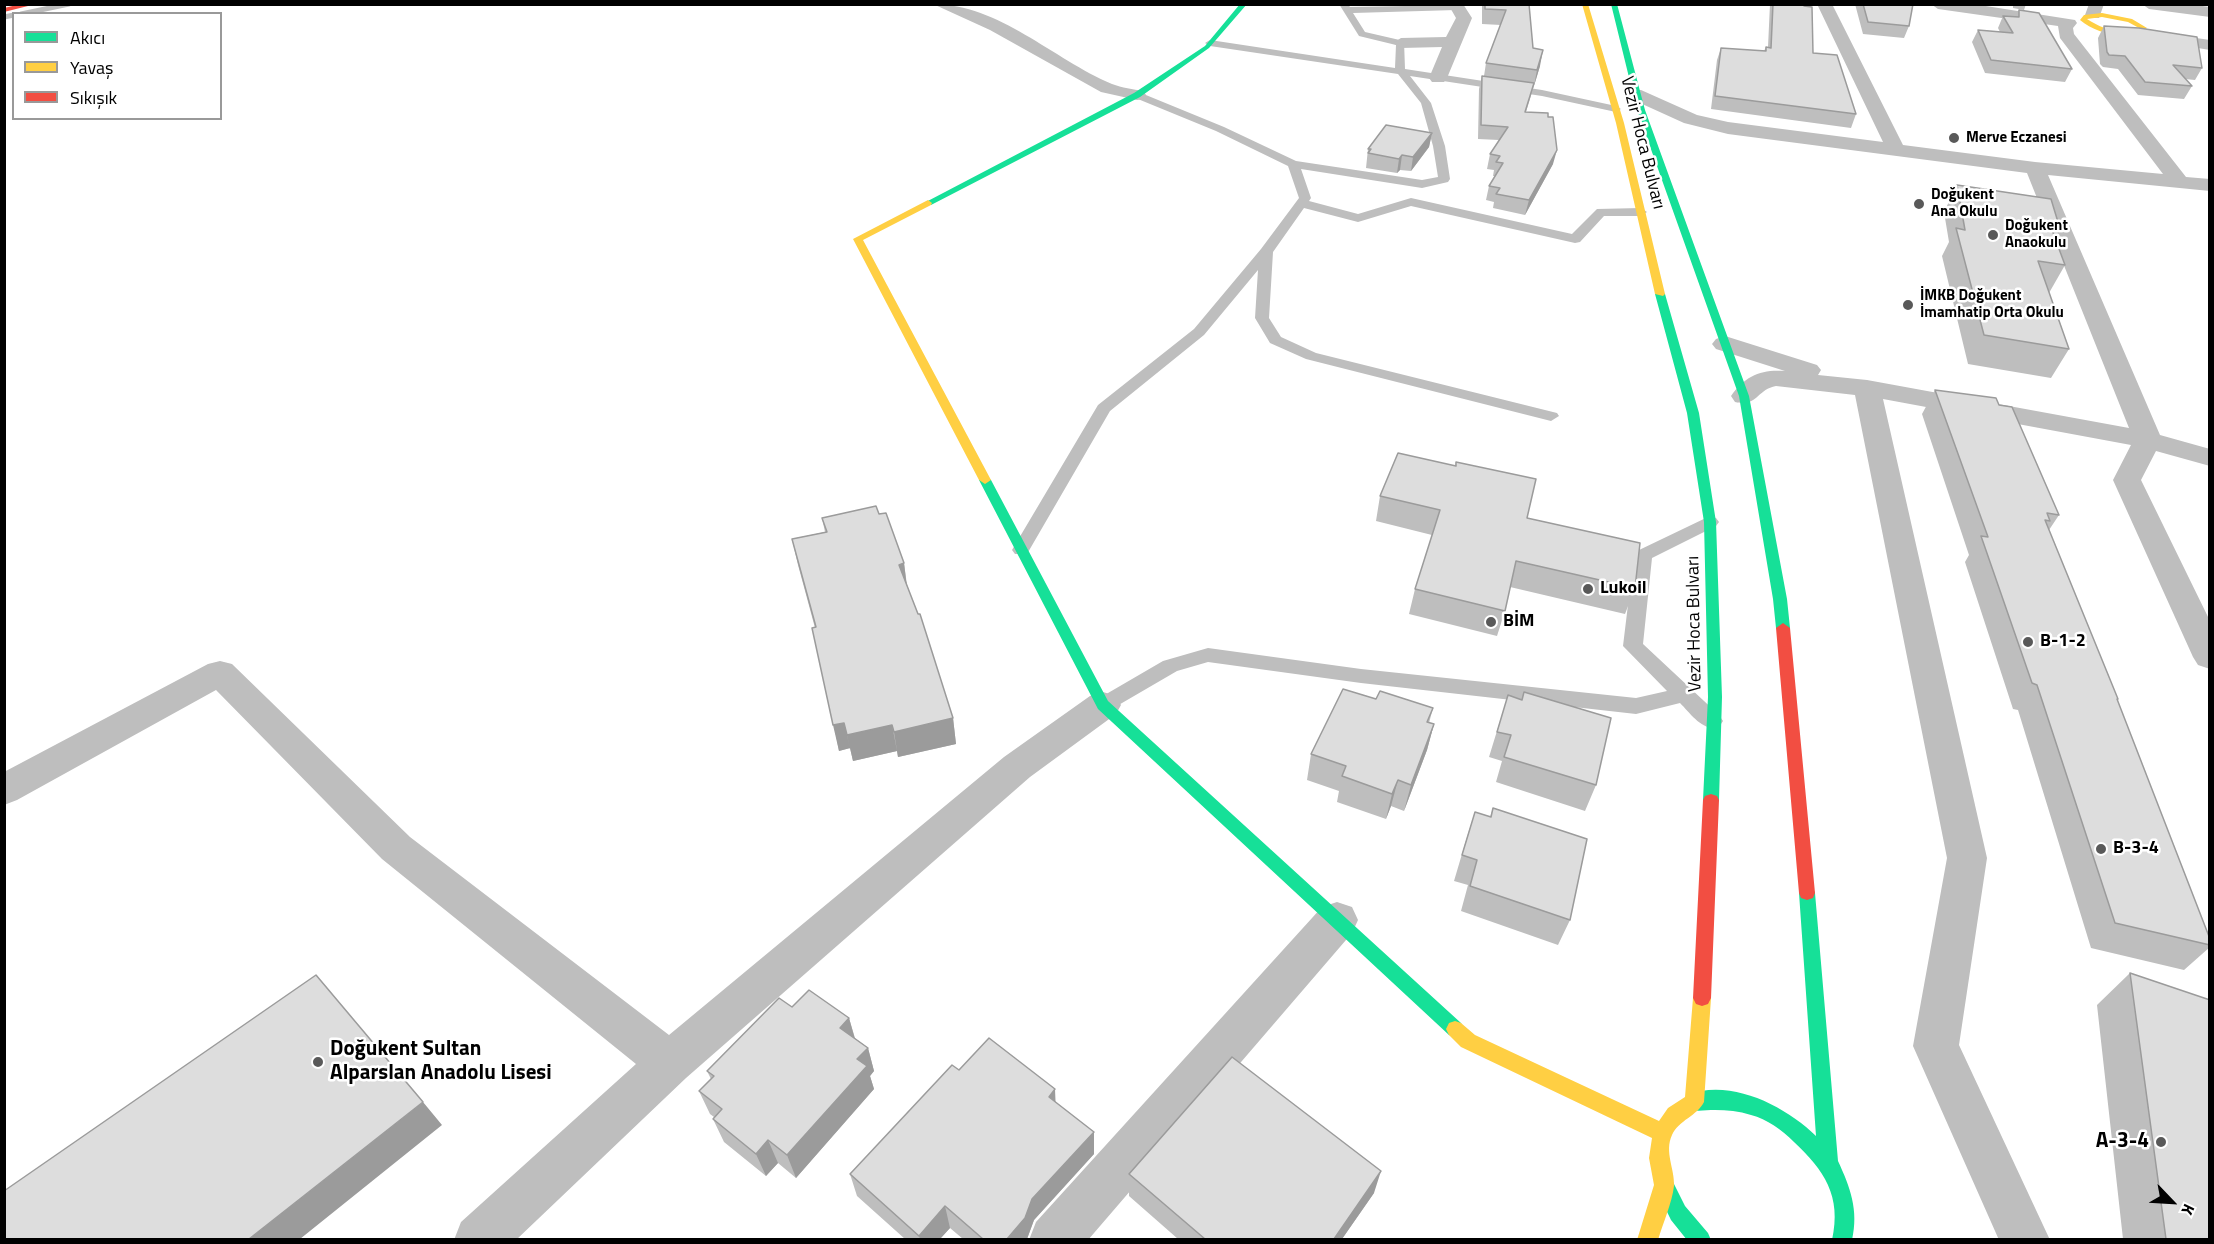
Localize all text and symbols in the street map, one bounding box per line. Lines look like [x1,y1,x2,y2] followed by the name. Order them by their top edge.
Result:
[12,12,222,120] legend
[70,24,105,51] text: Akıcı
[70,54,113,81] text: Yavaş
[1615,74,1669,212] street label: Vezir Hoca Bulvarı
[70,84,117,111] text: Sıkışık
[1966,129,2067,147] place label: Merve Eczanesi
[1947,131,1961,145] marker: Merve Eczanesi
[1931,186,1997,221] place label: Doğukent Ana Okulu
[1912,197,1926,211] marker: Doğukent Ana Okulu
[2005,217,2068,252] place label: Doğukent Anaokulu
[1986,228,2000,242] marker: Doğukent Anaokulu
[1920,287,2064,322] place label: İMKB Doğukent İmamhatip Orta Okulu
[1901,298,1915,312] marker: İMKB Doğukent İmamhatip Orta Okulu
[1683,556,1707,692] street label: Vezir Hoca Bulvarı
[1600,578,1647,600] place label: Lukoil
[1581,582,1595,596] marker: Lukoil
[1503,611,1535,633] place label: BİM
[1484,615,1498,629] marker: BİM
[2040,631,2086,653] place label: B-1-2
[2021,635,2035,649] marker: B-1-2
[2113,838,2159,860] place label: B-3-4
[2094,842,2108,856] marker: B-3-4
[330,1037,552,1087] place label: Doğukent Sultan Alparslan Anadolu Lisesi
[311,1055,325,1069] marker: Doğukent Sultan Alparslan Anadolu Lisesi
[2096,1129,2149,1155] place label: A-3-4
[2154,1135,2168,1149] marker: A-3-4
[2142,1172,2202,1232] north arrow
[2175,1200,2201,1219] text: K

